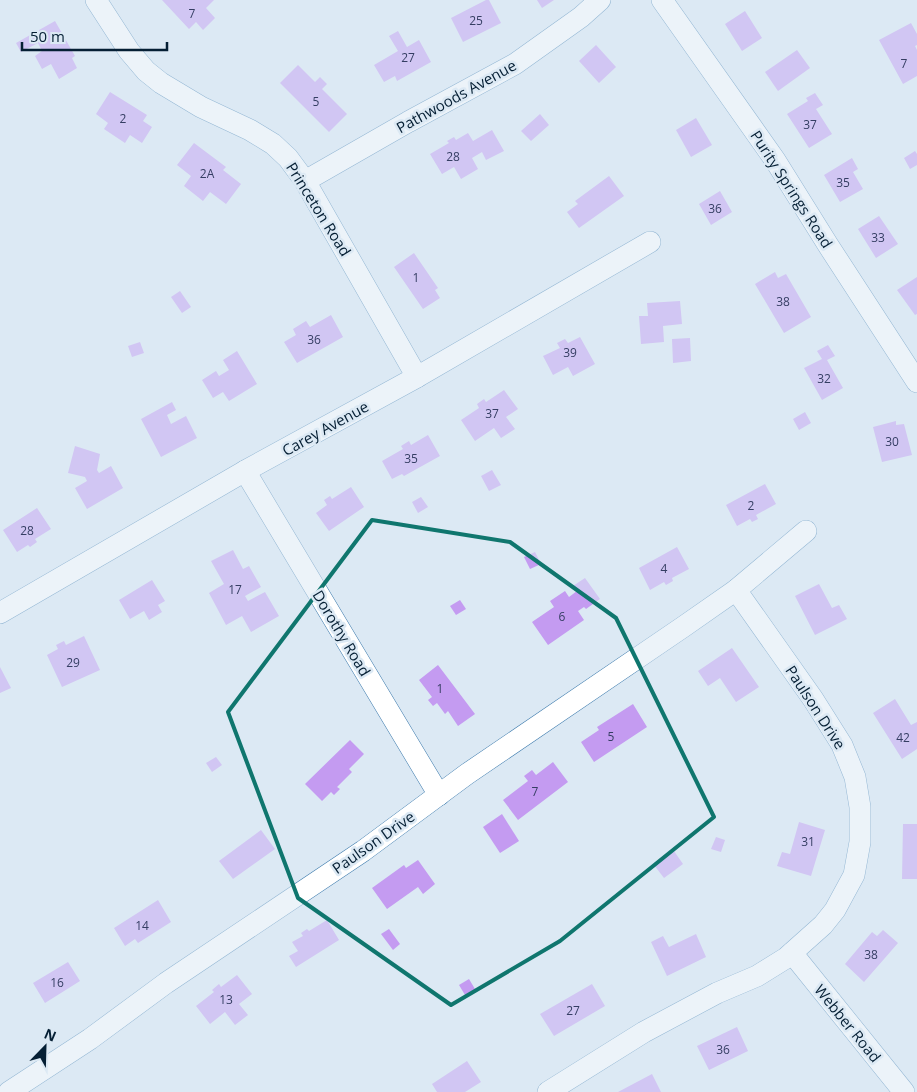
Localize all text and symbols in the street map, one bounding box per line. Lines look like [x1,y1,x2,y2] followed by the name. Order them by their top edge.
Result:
[189,5,196,22] house number: 7
[469,12,483,29] house number: 25
[22,20,168,52] scale bar
[30,26,65,46] text: 50 m
[401,49,415,66] house number: 27
[393,55,519,137] street label: Pathwoods Avenue
[901,55,908,72] house number: 7
[313,93,320,110] house number: 5
[120,110,127,127] house number: 2
[803,116,817,133] house number: 37
[746,126,838,252] street label: Purity Springs Road
[446,148,460,165] house number: 28
[282,158,356,260] street label: Princeton Road
[200,165,215,182] house number: 2A
[836,174,850,191] house number: 35
[708,200,722,217] house number: 36
[871,229,885,246] house number: 33
[413,269,419,286] house number: 1
[776,293,790,310] house number: 38
[307,331,321,348] house number: 36
[563,344,577,361] house number: 39
[817,370,831,387] house number: 32
[278,396,372,460] street label: Carey Avenue
[485,405,499,422] house number: 37
[885,433,899,450] house number: 30
[404,450,418,467] house number: 35
[748,497,755,514] house number: 2
[20,522,34,539] house number: 28
[661,560,668,577] house number: 4
[228,581,242,598] house number: 17
[308,586,376,680] street label: Dorothy Road
[559,608,566,625] house number: 6
[66,654,80,671] house number: 29
[781,661,851,753] street label: Paulson Drive
[437,680,443,697] house number: 1
[608,728,615,745] house number: 5
[896,729,910,746] house number: 42
[532,783,539,800] house number: 7
[328,806,418,878] street label: Paulson Drive
[801,833,815,850] house number: 31
[135,917,149,934] house number: 14
[864,946,878,963] house number: 38
[50,974,64,991] house number: 16
[810,980,886,1066] street label: Webber Road
[219,991,233,1008] house number: 13
[566,1002,580,1019] house number: 27
[20,1022,70,1072] north arrow
[41,1024,59,1046] text: N
[716,1041,730,1058] house number: 36

